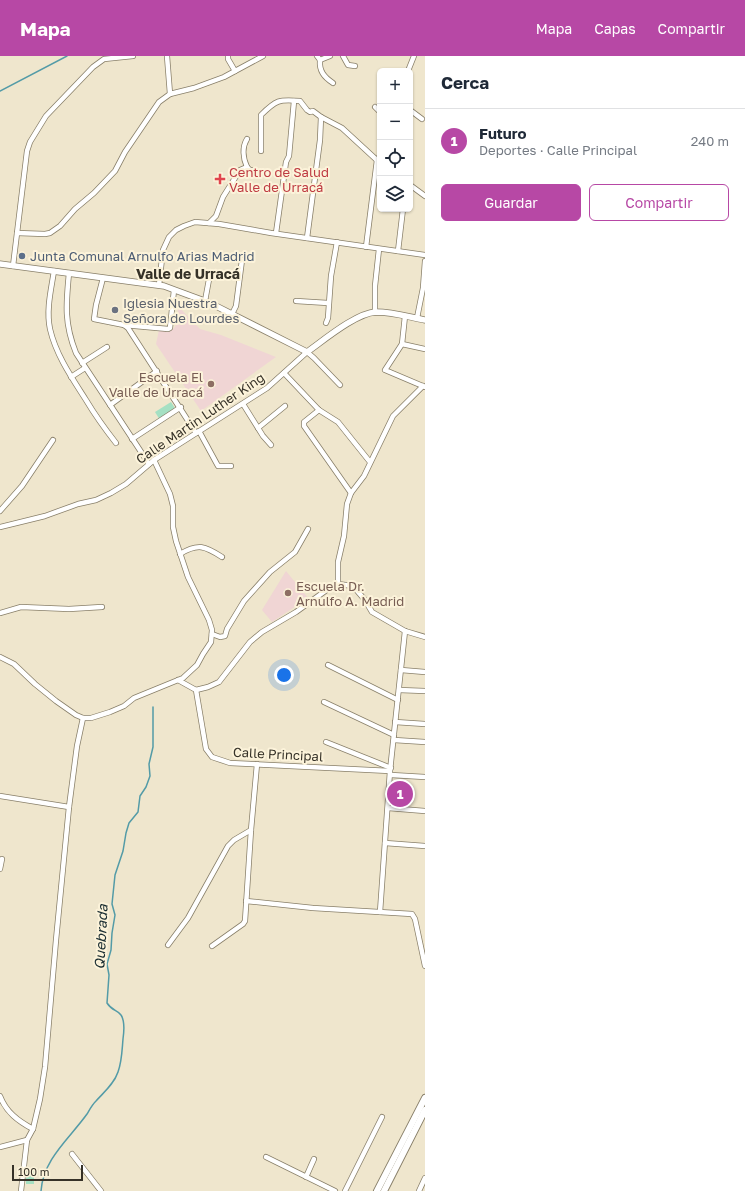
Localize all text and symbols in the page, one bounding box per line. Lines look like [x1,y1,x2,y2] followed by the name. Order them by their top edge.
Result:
[20,17,71,40] text: Mapa
[536,20,572,37] text: Mapa
[594,20,636,37] text: Capas
[658,20,725,37] text: Compartir
[377,68,413,212] map controls
[377,68,413,104] button: +
[441,72,489,93] text: Cerca
[377,104,413,140] button: −
[479,124,526,142] text: Futuro
[451,133,457,149] text: 1
[691,133,729,149] text: 240 m
[377,140,413,176] button: locate
[479,142,637,158] text: Deportes · Calle Principal
[229,164,329,195] place label: Centro de Salud Valle de Urracá
[214,173,226,185] marker: Centro de Salud Valle de Urracá
[377,176,413,212] button: layers
[441,184,581,221] button: Guardar
[589,184,729,221] button: Compartir
[30,248,255,264] place label: Junta Comunal Arnulfo Arias Madrid
[17,251,27,261] marker: Junta Comunal Arnulfo Arias Madrid
[136,265,240,282] district label: Valle de Urracá
[123,295,239,326] place label: Iglesia Nuestra Señora de Lourdes
[110,305,120,315] marker: Iglesia Nuestra Señora de Lourdes
[109,369,203,400] place label: Escuela El Valle de Urracá
[133,369,267,467] street label: Calle Martin Luther King
[206,379,216,389] marker: Escuela El Valle de Urracá
[296,578,404,609] place label: Escuela Dr. Arnulfo A. Madrid
[283,588,293,598] marker: Escuela Dr. Arnulfo A. Madrid
[274,665,294,685] your location
[232,744,324,764] street label: Calle Principal
[387,779,413,809] pin: 1
[90,903,111,970] water label: Quebrada
[12,1163,83,1182] scale bar
[18,1165,49,1178] text: 100 m

